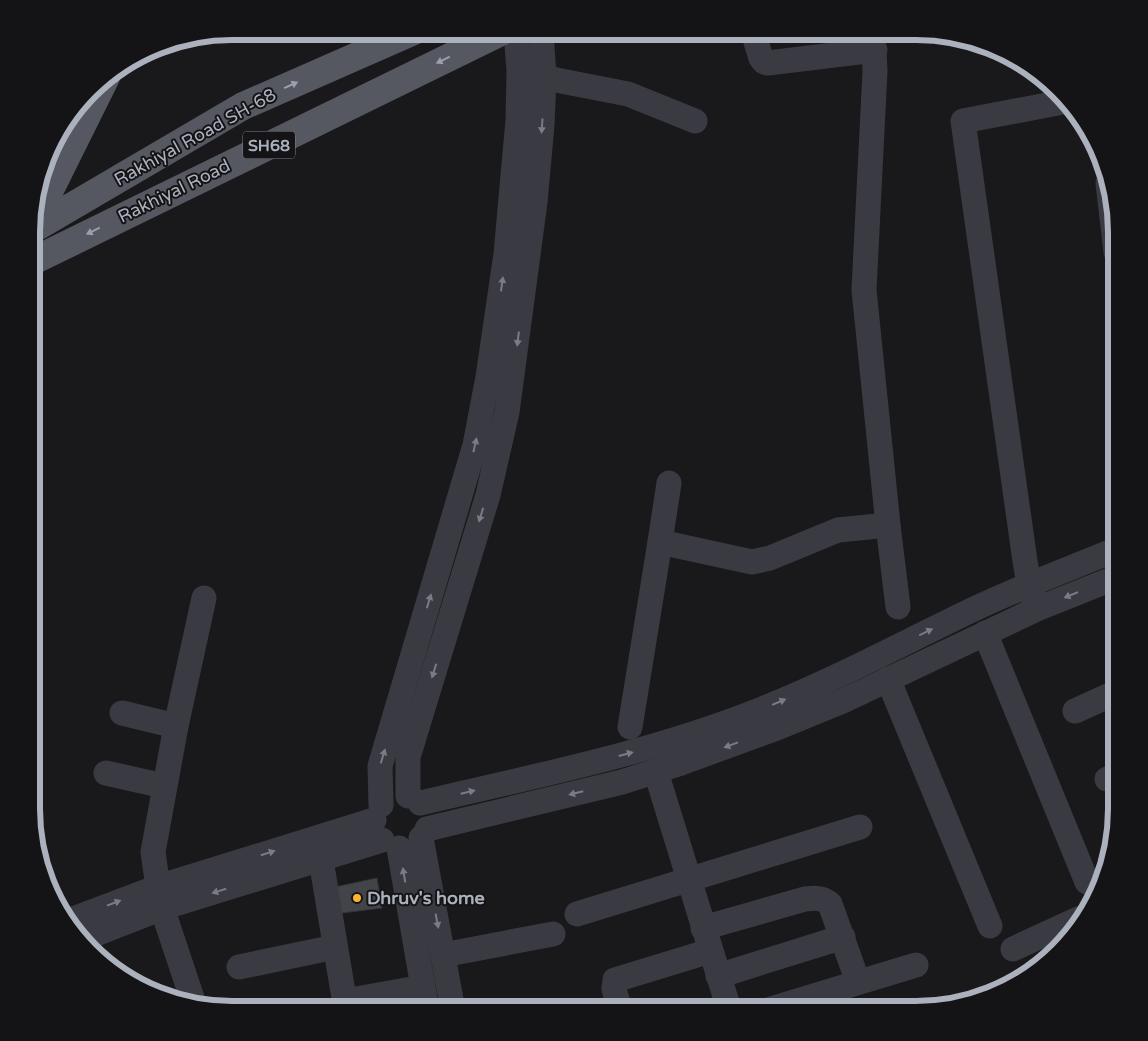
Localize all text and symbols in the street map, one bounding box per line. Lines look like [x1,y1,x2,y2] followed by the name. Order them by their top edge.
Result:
[436,57,450,65] one-way arrow
[284,80,298,88] one-way arrow
[110,84,280,190] street label: Rakhiyal Road SH-68
[537,118,545,134] one-way arrow
[243,132,295,158] road number: SH68
[114,154,234,228] street label: Rakhiyal Road
[86,227,100,235] one-way arrow
[498,276,506,292] one-way arrow
[513,332,521,348] one-way arrow
[471,437,479,452] one-way arrow
[477,508,485,523] one-way arrow
[1063,591,1078,599] one-way arrow
[426,593,434,608] one-way arrow
[919,628,933,636] one-way arrow
[429,663,437,678] one-way arrow
[772,697,786,705] one-way arrow
[723,741,738,749] one-way arrow
[380,749,388,764] one-way arrow
[618,750,633,758] one-way arrow
[460,788,475,796] one-way arrow
[568,789,583,797] one-way arrow
[261,848,276,856] one-way arrow
[399,867,407,883] one-way arrow
[367,887,485,909] place label: Dhruv's home
[211,888,226,896] one-way arrow
[351,892,363,904] marker: Dhruv's home
[107,899,121,907] one-way arrow
[433,913,441,929] one-way arrow

